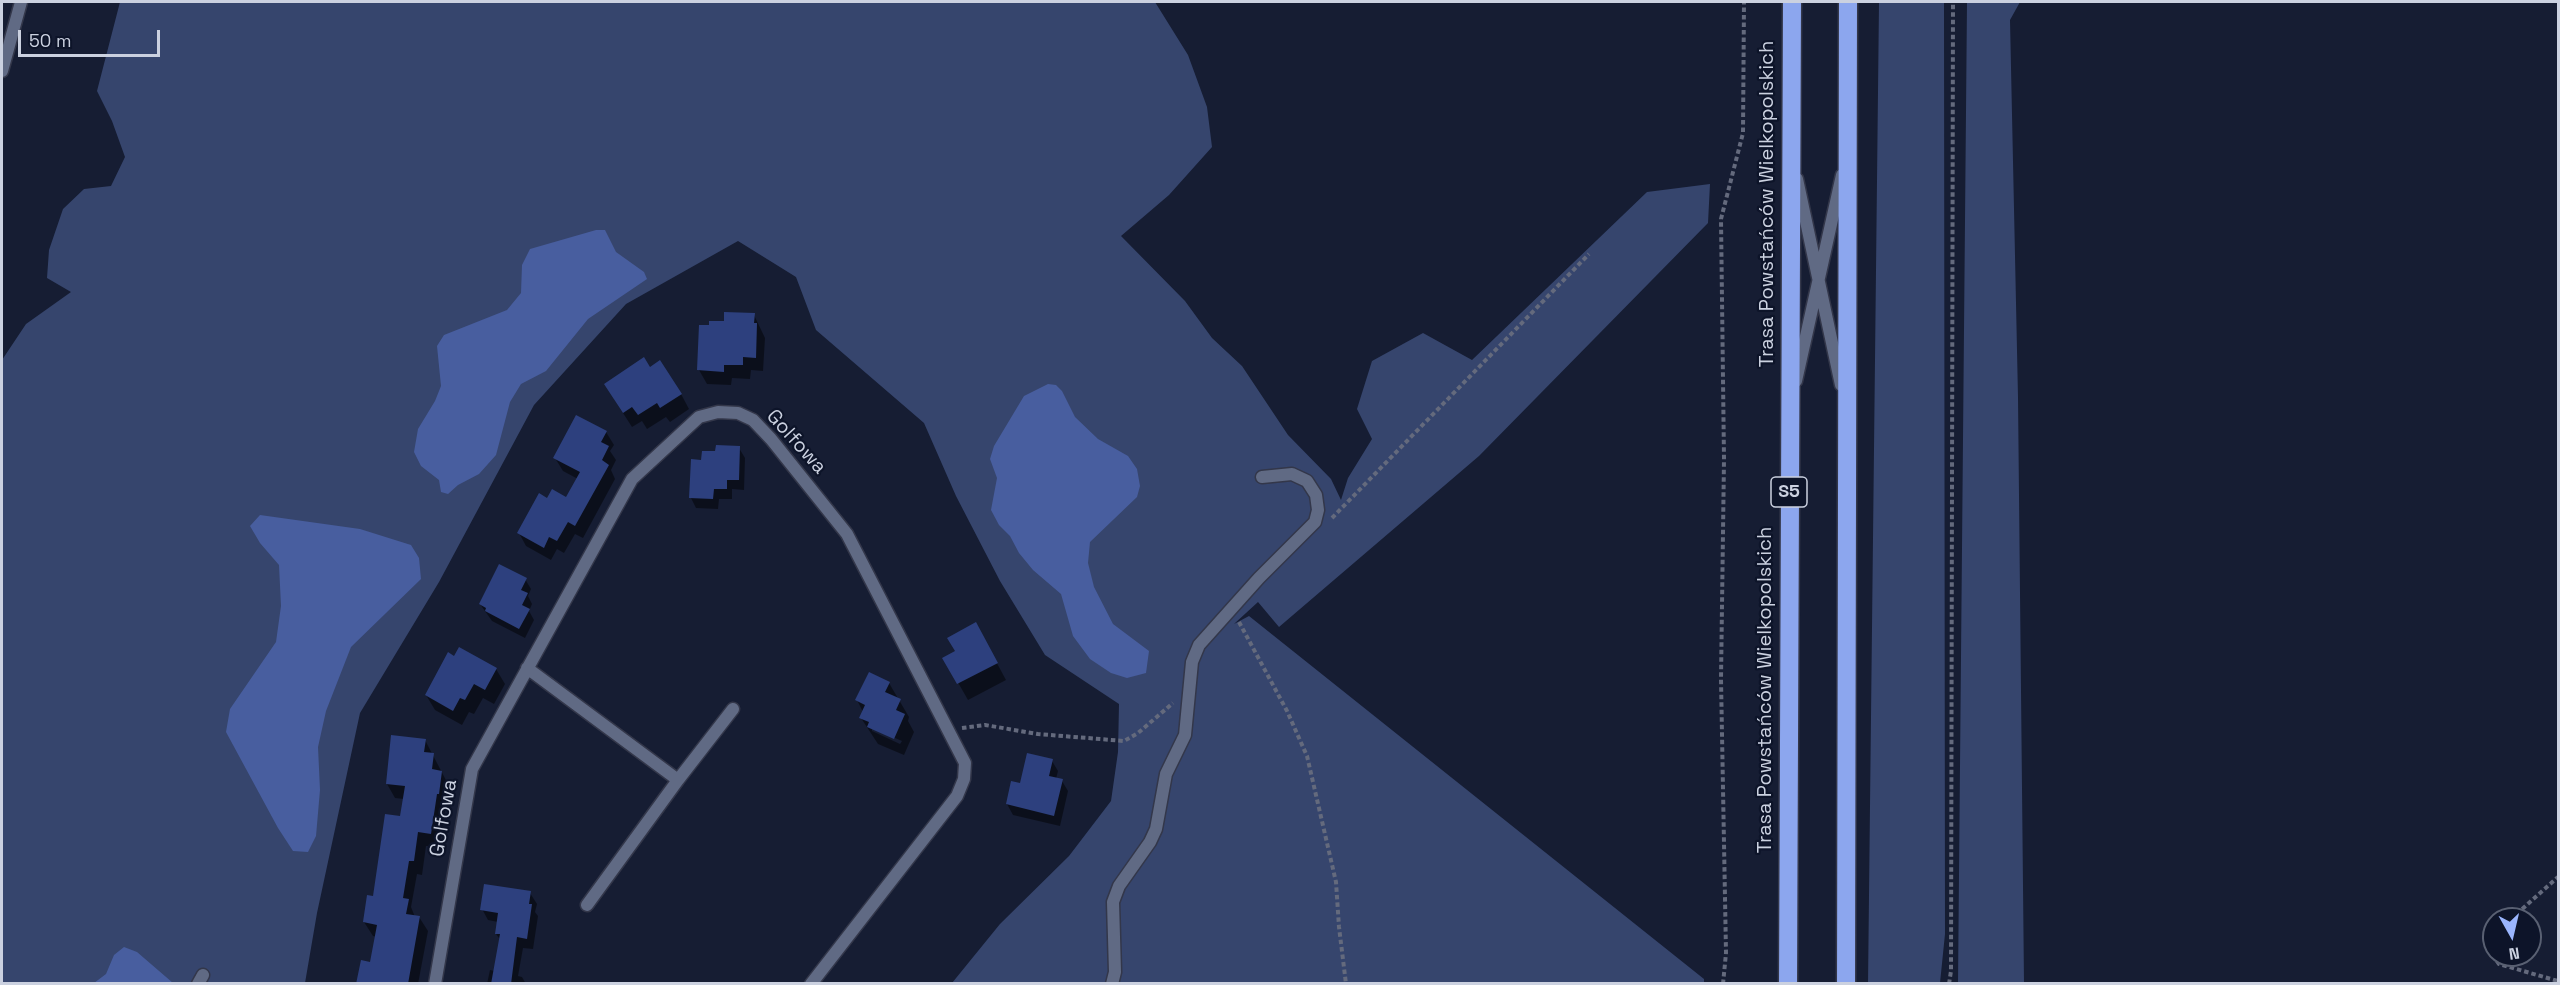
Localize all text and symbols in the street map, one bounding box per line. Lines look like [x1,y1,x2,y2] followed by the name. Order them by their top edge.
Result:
[21,18,164,56] scale bar
[29,29,71,52] text: 50 m
[1756,41,1780,367] street label: Trasa Powstańców Wielkopolskich
[761,405,831,479] street label: Golfowa
[1771,477,1807,507] road number: S5
[1754,527,1778,853] street label: Trasa Powstańców Wielkopolskich
[425,777,463,859] street label: Golfowa
[2482,907,2542,967] north arrow
[2508,942,2521,964] text: N

